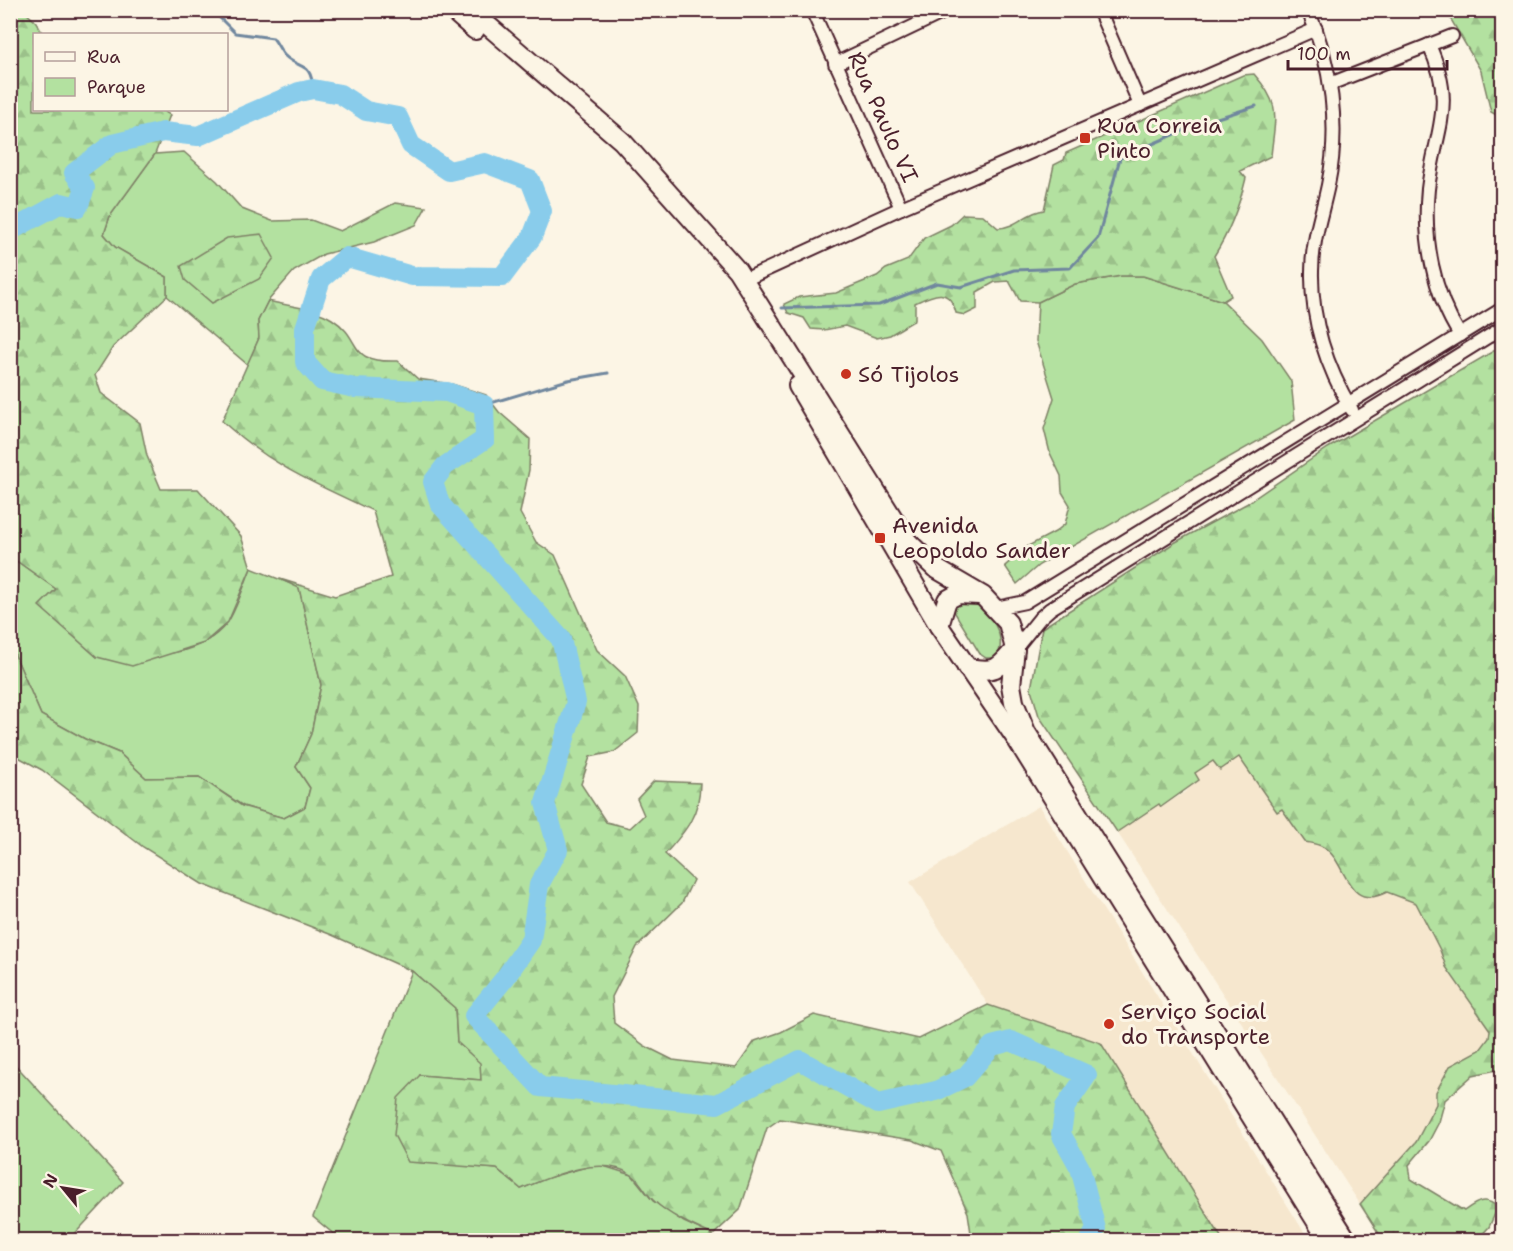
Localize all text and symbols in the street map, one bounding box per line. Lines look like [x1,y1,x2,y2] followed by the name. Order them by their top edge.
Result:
[33,33,228,111] legend
[1288,33,1447,71] scale bar
[1297,42,1351,66] text: 100 m
[87,45,120,69] text: Rua
[841,47,925,187] street label: Rua Paulo VI
[87,75,146,99] text: Parque
[1097,111,1222,165] place label: Rua Correia Pinto
[1078,131,1092,145] marker: Rua Correia Pinto
[858,360,959,389] place label: Só Tijolos
[839,367,853,381] marker: Só Tijolos
[892,511,1071,565] place label: Avenida Leopoldo Sander
[873,531,887,545] marker: Avenida Leopoldo Sander
[1121,997,1270,1051] place label: Serviço Social do Transporte
[1102,1017,1116,1031] marker: Serviço Social do Transporte
[33,1158,93,1218] north arrow
[38,1170,63,1191] text: N

